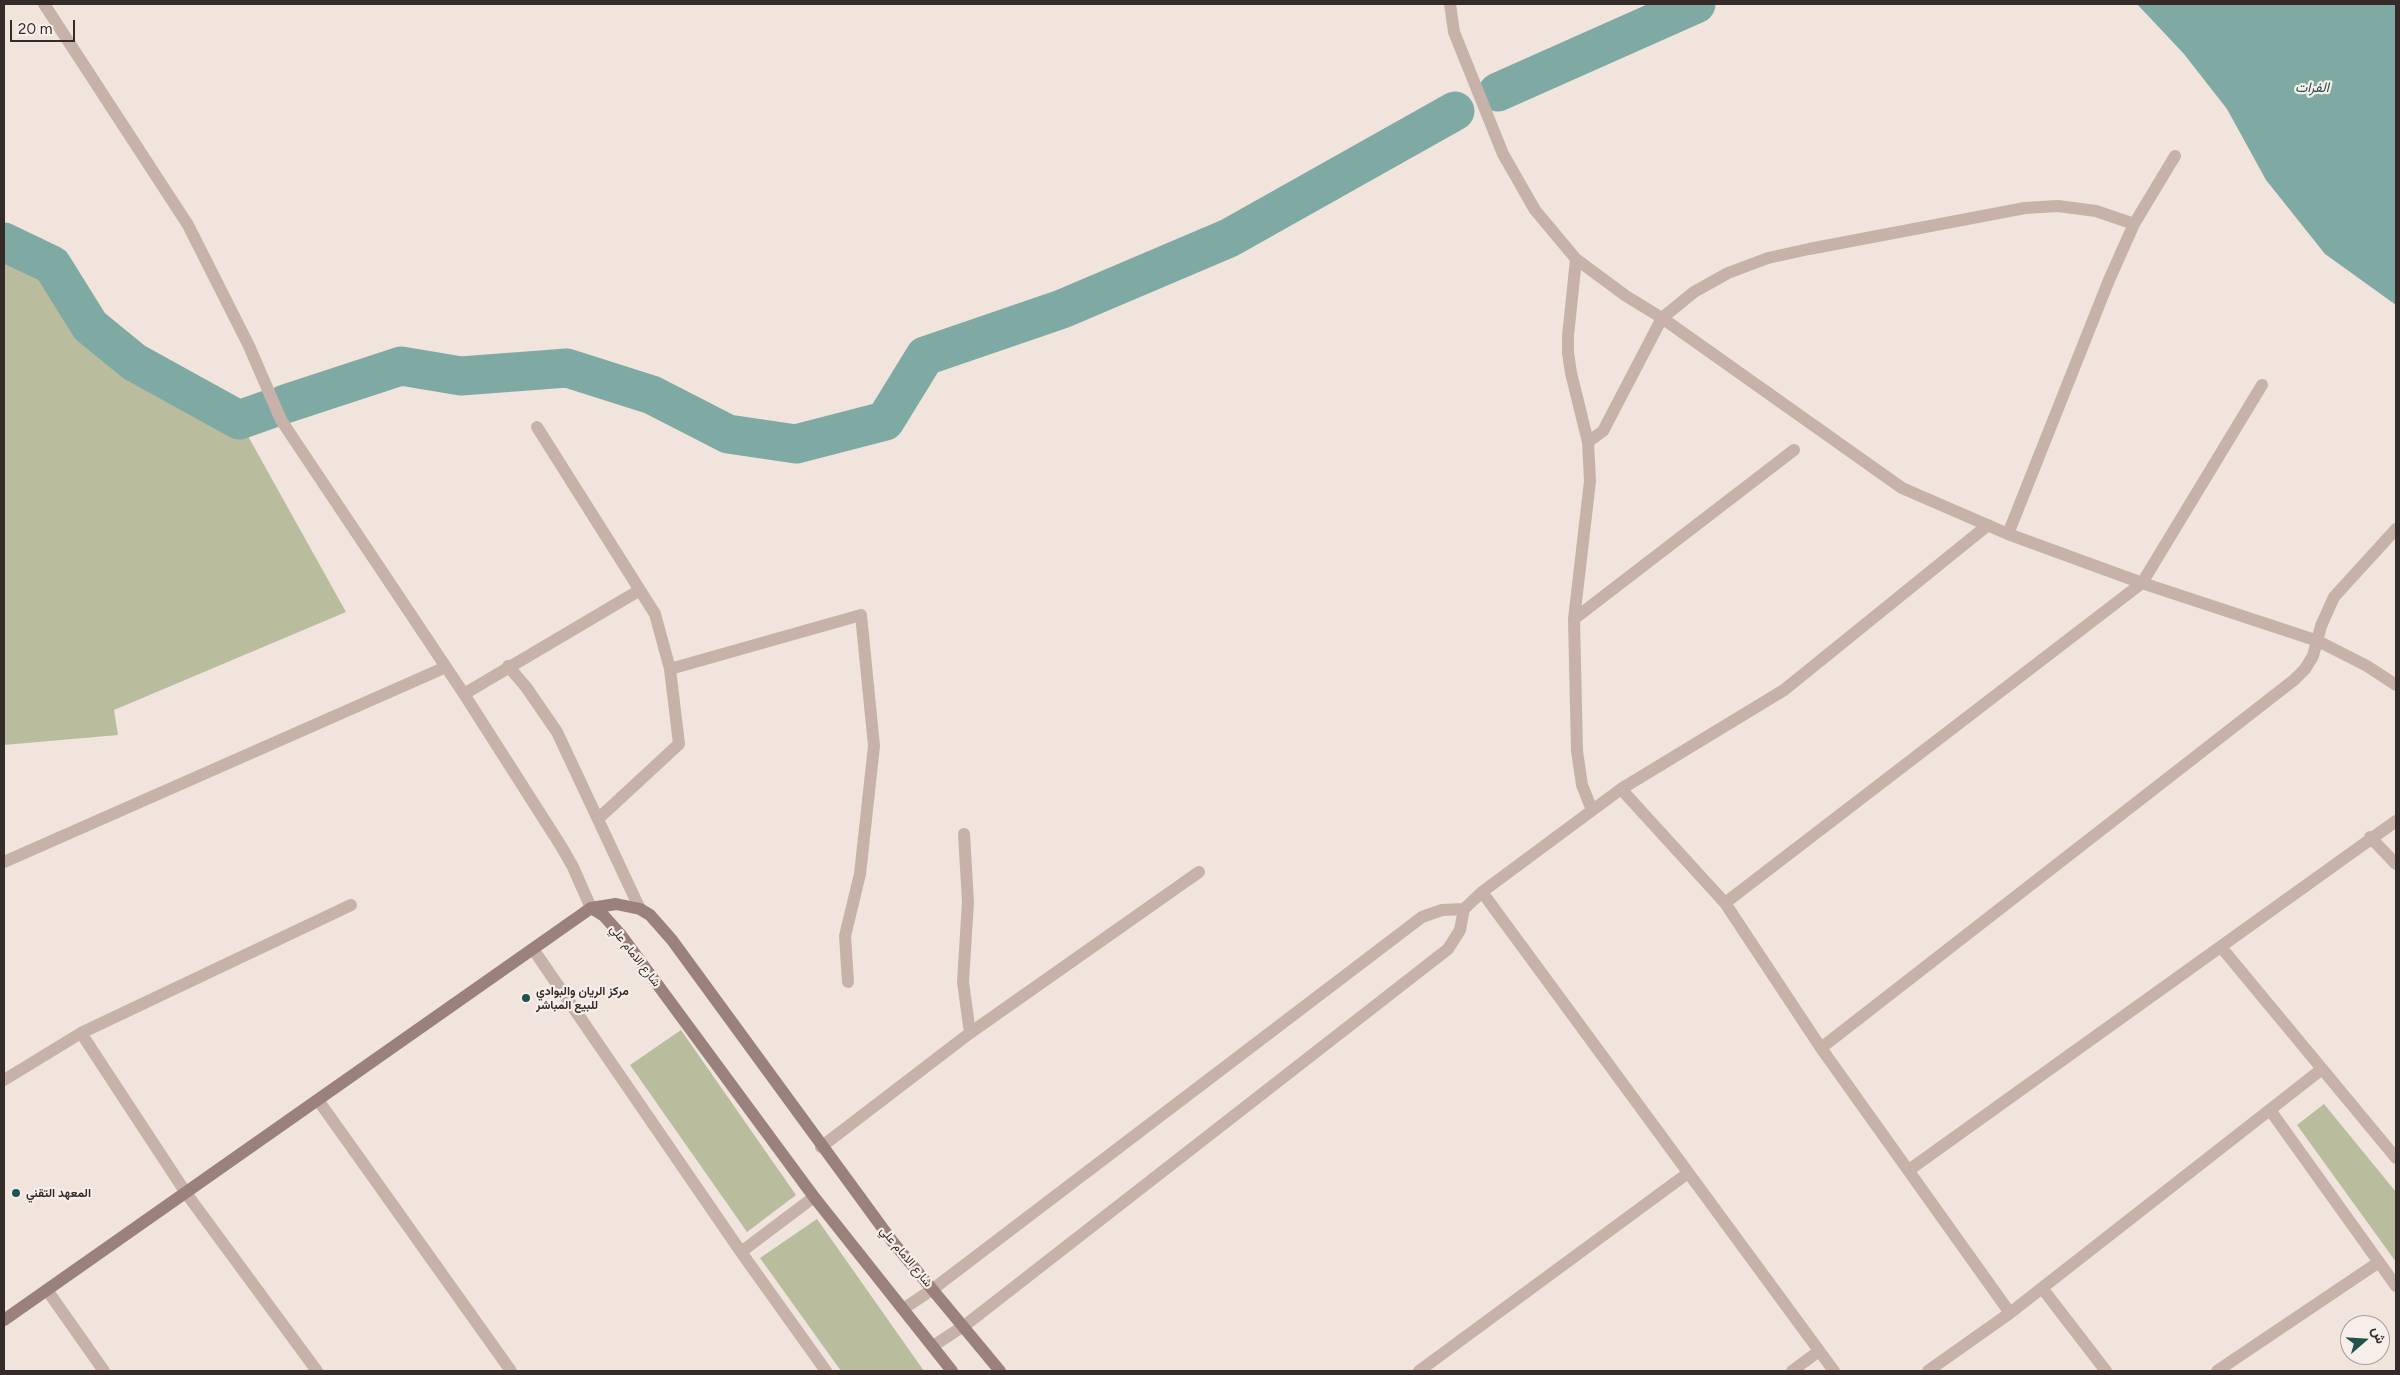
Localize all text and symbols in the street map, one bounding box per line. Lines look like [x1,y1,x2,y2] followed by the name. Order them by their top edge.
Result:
[12,10,78,42] scale bar
[18,20,52,38] text: 20 m
[2295,80,2329,96] water label: الفرات
[606,922,664,990] street label: شارع الامام علي
[536,984,629,1012] place label: مركز الريان والبوادي للبيع المباشر
[520,992,532,1004] marker: مركز الريان والبوادي للبيع المباشر
[26,1186,91,1200] place label: المعهد التقني
[10,1187,22,1199] marker: المعهد التقني
[877,1224,935,1290] street label: شارع الامام علي
[2340,1315,2390,1365] north arrow
[2368,1325,2389,1346] text: ش

